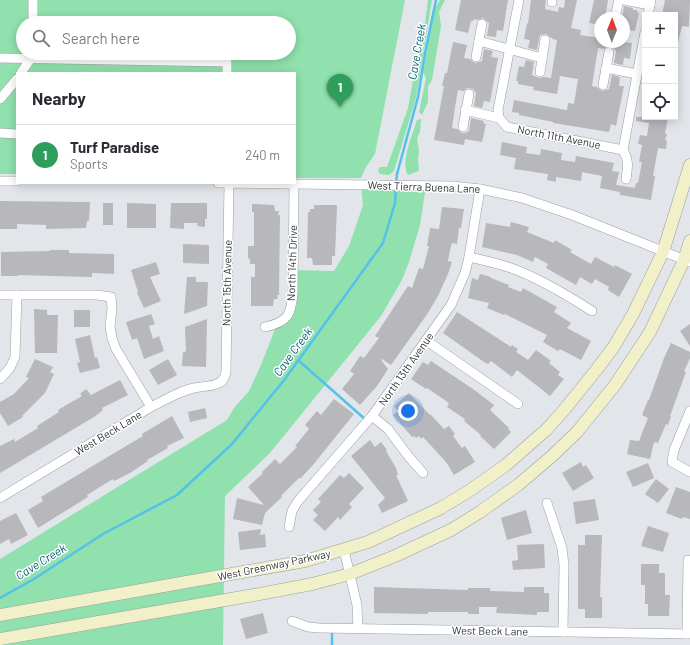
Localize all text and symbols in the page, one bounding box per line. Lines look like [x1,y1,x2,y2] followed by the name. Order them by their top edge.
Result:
[594,12,630,48] north arrow
[642,12,678,120] map controls
[642,12,678,48] button: +
[16,16,296,60] search box
[404,23,428,81] water label: Cave Creek
[30,27,52,49] icon: search
[62,29,140,47] text: Search here
[642,48,678,84] button: −
[327,74,353,107] pin: 1
[642,84,678,120] button: locate
[32,88,86,108] text: Nearby
[516,122,602,151] street label: North 11th Avenue
[70,138,159,156] text: Turf Paradise
[43,147,47,163] text: 1
[245,147,280,163] text: 240 m
[70,156,108,172] text: Sports
[367,178,481,195] street label: West Tierra Buena Lane
[284,225,299,301] street label: North 14th Drive
[219,240,234,326] street label: North 15th Avenue
[270,324,315,378] water label: Cave Creek
[376,330,436,408] street label: North 13th Avenue
[398,401,418,421] your location
[72,407,144,458] street label: West Beck Lane
[13,540,68,582] water label: Cave Creek
[216,546,332,583] street label: West Greenway Parkway
[452,623,528,638] street label: West Beck Lane

